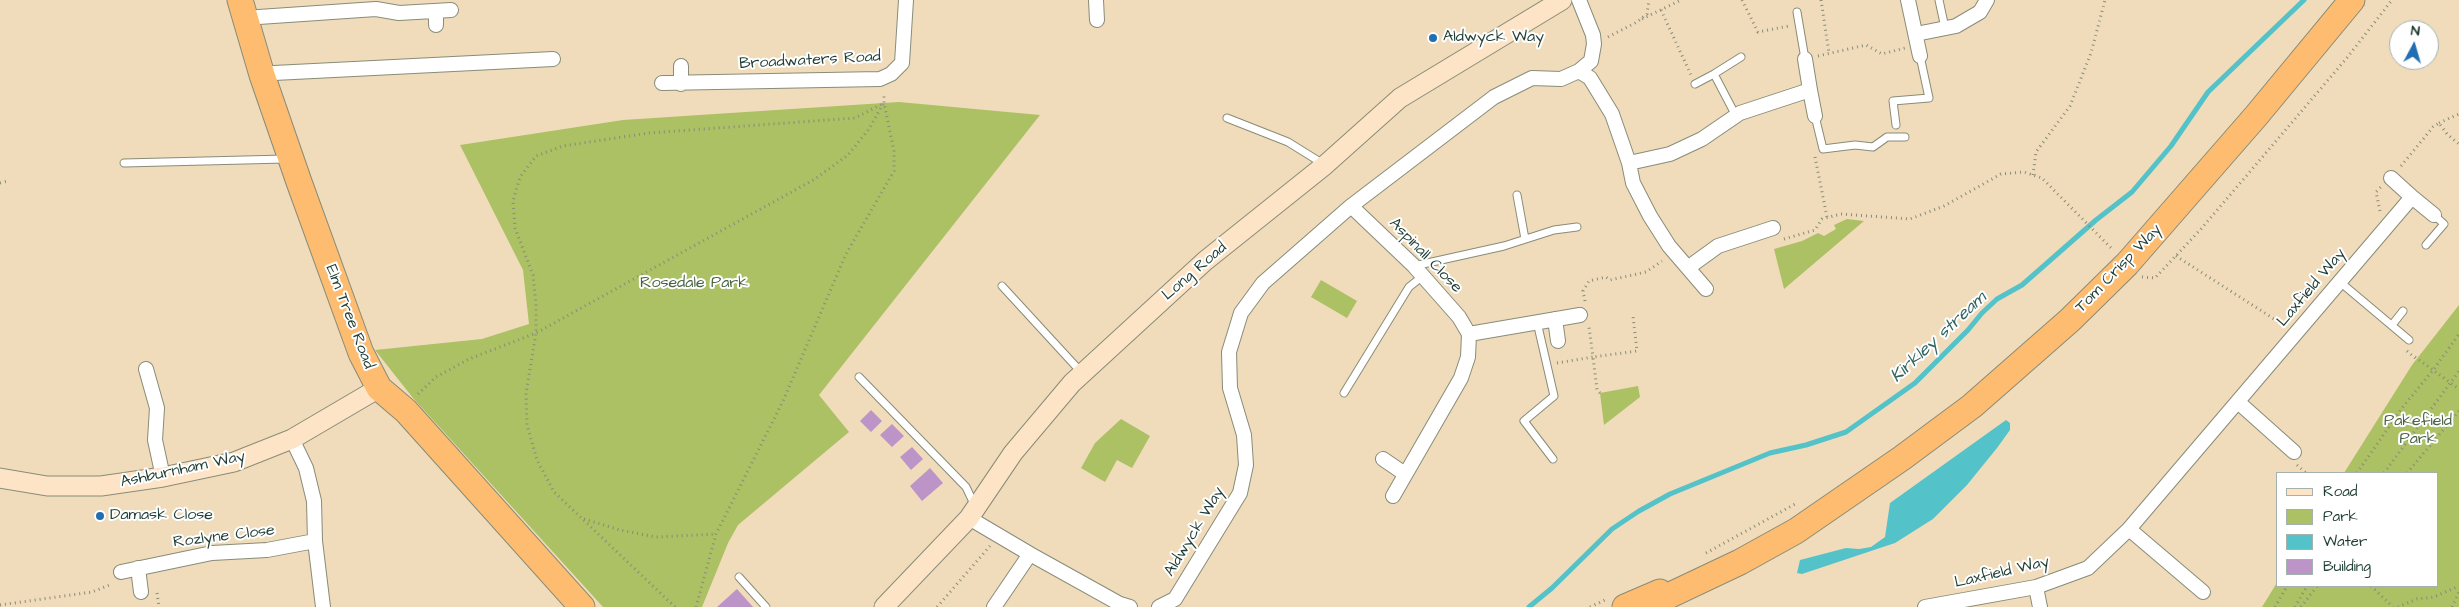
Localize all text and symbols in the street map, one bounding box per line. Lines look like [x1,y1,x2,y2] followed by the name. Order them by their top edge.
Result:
[2389,20,2439,70] north arrow
[2410,21,2421,41] text: N
[1443,28,1544,48] place label: Aldwyck Way
[1427,32,1439,44] marker: Aldwyck Way
[739,48,881,74] street label: Broadwaters Road
[1385,215,1465,297] street label: Aspinall Close
[2072,221,2166,317] street label: Tom Crisp Way
[1159,239,1231,305] street label: Long Road
[2274,245,2350,331] street label: Laxfield Way
[320,262,378,372] street label: Elm Tree Road
[640,274,748,294] park label: Rosedale Park
[1887,288,1991,388] water label: Kirkley stream
[2384,412,2452,450] park label: Pakefield Park
[119,447,247,493] street label: Ashburnham Way
[2276,472,2439,587] legend
[2323,481,2357,502] text: Road
[1161,484,1229,580] street label: Aldwyck Way
[110,506,213,526] place label: Damask Close
[2323,506,2358,527] text: Park
[94,510,106,522] marker: Damask Close
[172,521,276,553] street label: Rozlyne Close
[2323,531,2367,552] text: Water
[1953,553,2051,593] street label: Laxfield Way
[2323,556,2371,577] text: Building

